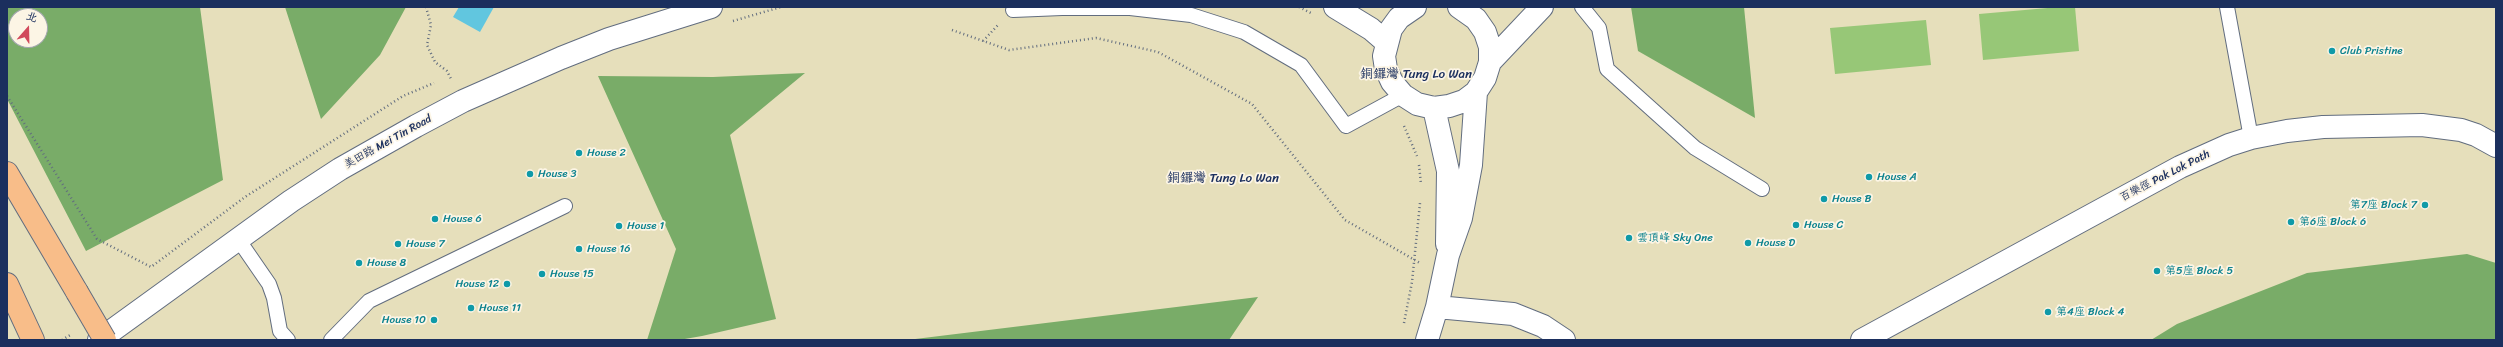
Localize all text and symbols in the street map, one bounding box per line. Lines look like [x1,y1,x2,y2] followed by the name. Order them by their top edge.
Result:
[24,6,40,28] text: 北
[8,8,48,48] north arrow
[2340,44,2403,58] place label: Club Pristine
[2327,46,2337,56] marker: Club Pristine
[1360,67,1472,83] district label: 銅鑼灣 Tung Lo Wan
[342,112,434,172] street label: 美田路 Mei Tin Road
[587,146,626,160] place label: House 2
[574,148,584,158] marker: House 2
[2118,148,2212,204] street label: 百樂徑 Pak Lok Path
[538,167,577,181] place label: House 3
[525,169,535,179] marker: House 3
[1877,170,1917,184] place label: House A
[1167,171,1279,187] district label: 銅鑼灣 Tung Lo Wan
[1864,172,1874,182] marker: House A
[1832,192,1871,206] place label: House B
[1819,194,1829,204] marker: House B
[2350,198,2417,212] place label: 第7座 Block 7
[2420,200,2430,210] marker: 第7座 Block 7
[443,212,482,226] place label: House 6
[430,214,440,224] marker: House 6
[2299,215,2366,229] place label: 第6座 Block 6
[2286,217,2296,227] marker: 第6座 Block 6
[1804,218,1843,232] place label: House C
[627,219,664,233] place label: House 1
[1791,220,1801,230] marker: House C
[614,221,624,231] marker: House 1
[1637,231,1713,245] place label: 雲頂峰 Sky One
[1624,233,1634,243] marker: 雲頂峰 Sky One
[1756,236,1795,250] place label: House D
[406,237,445,251] place label: House 7
[1743,238,1753,248] marker: House D
[393,239,403,249] marker: House 7
[587,242,630,256] place label: House 16
[574,244,584,254] marker: House 16
[367,256,406,270] place label: House 8
[354,258,364,268] marker: House 8
[2165,264,2233,278] place label: 第5座 Block 5
[2152,266,2162,276] marker: 第5座 Block 5
[550,267,594,281] place label: House 15
[537,269,547,279] marker: House 15
[455,277,499,291] place label: House 12
[502,279,512,289] marker: House 12
[479,301,521,315] place label: House 11
[466,303,476,313] marker: House 11
[2056,305,2124,319] place label: 第4座 Block 4
[2043,307,2053,317] marker: 第4座 Block 4
[382,313,426,327] place label: House 10
[429,315,439,325] marker: House 10

